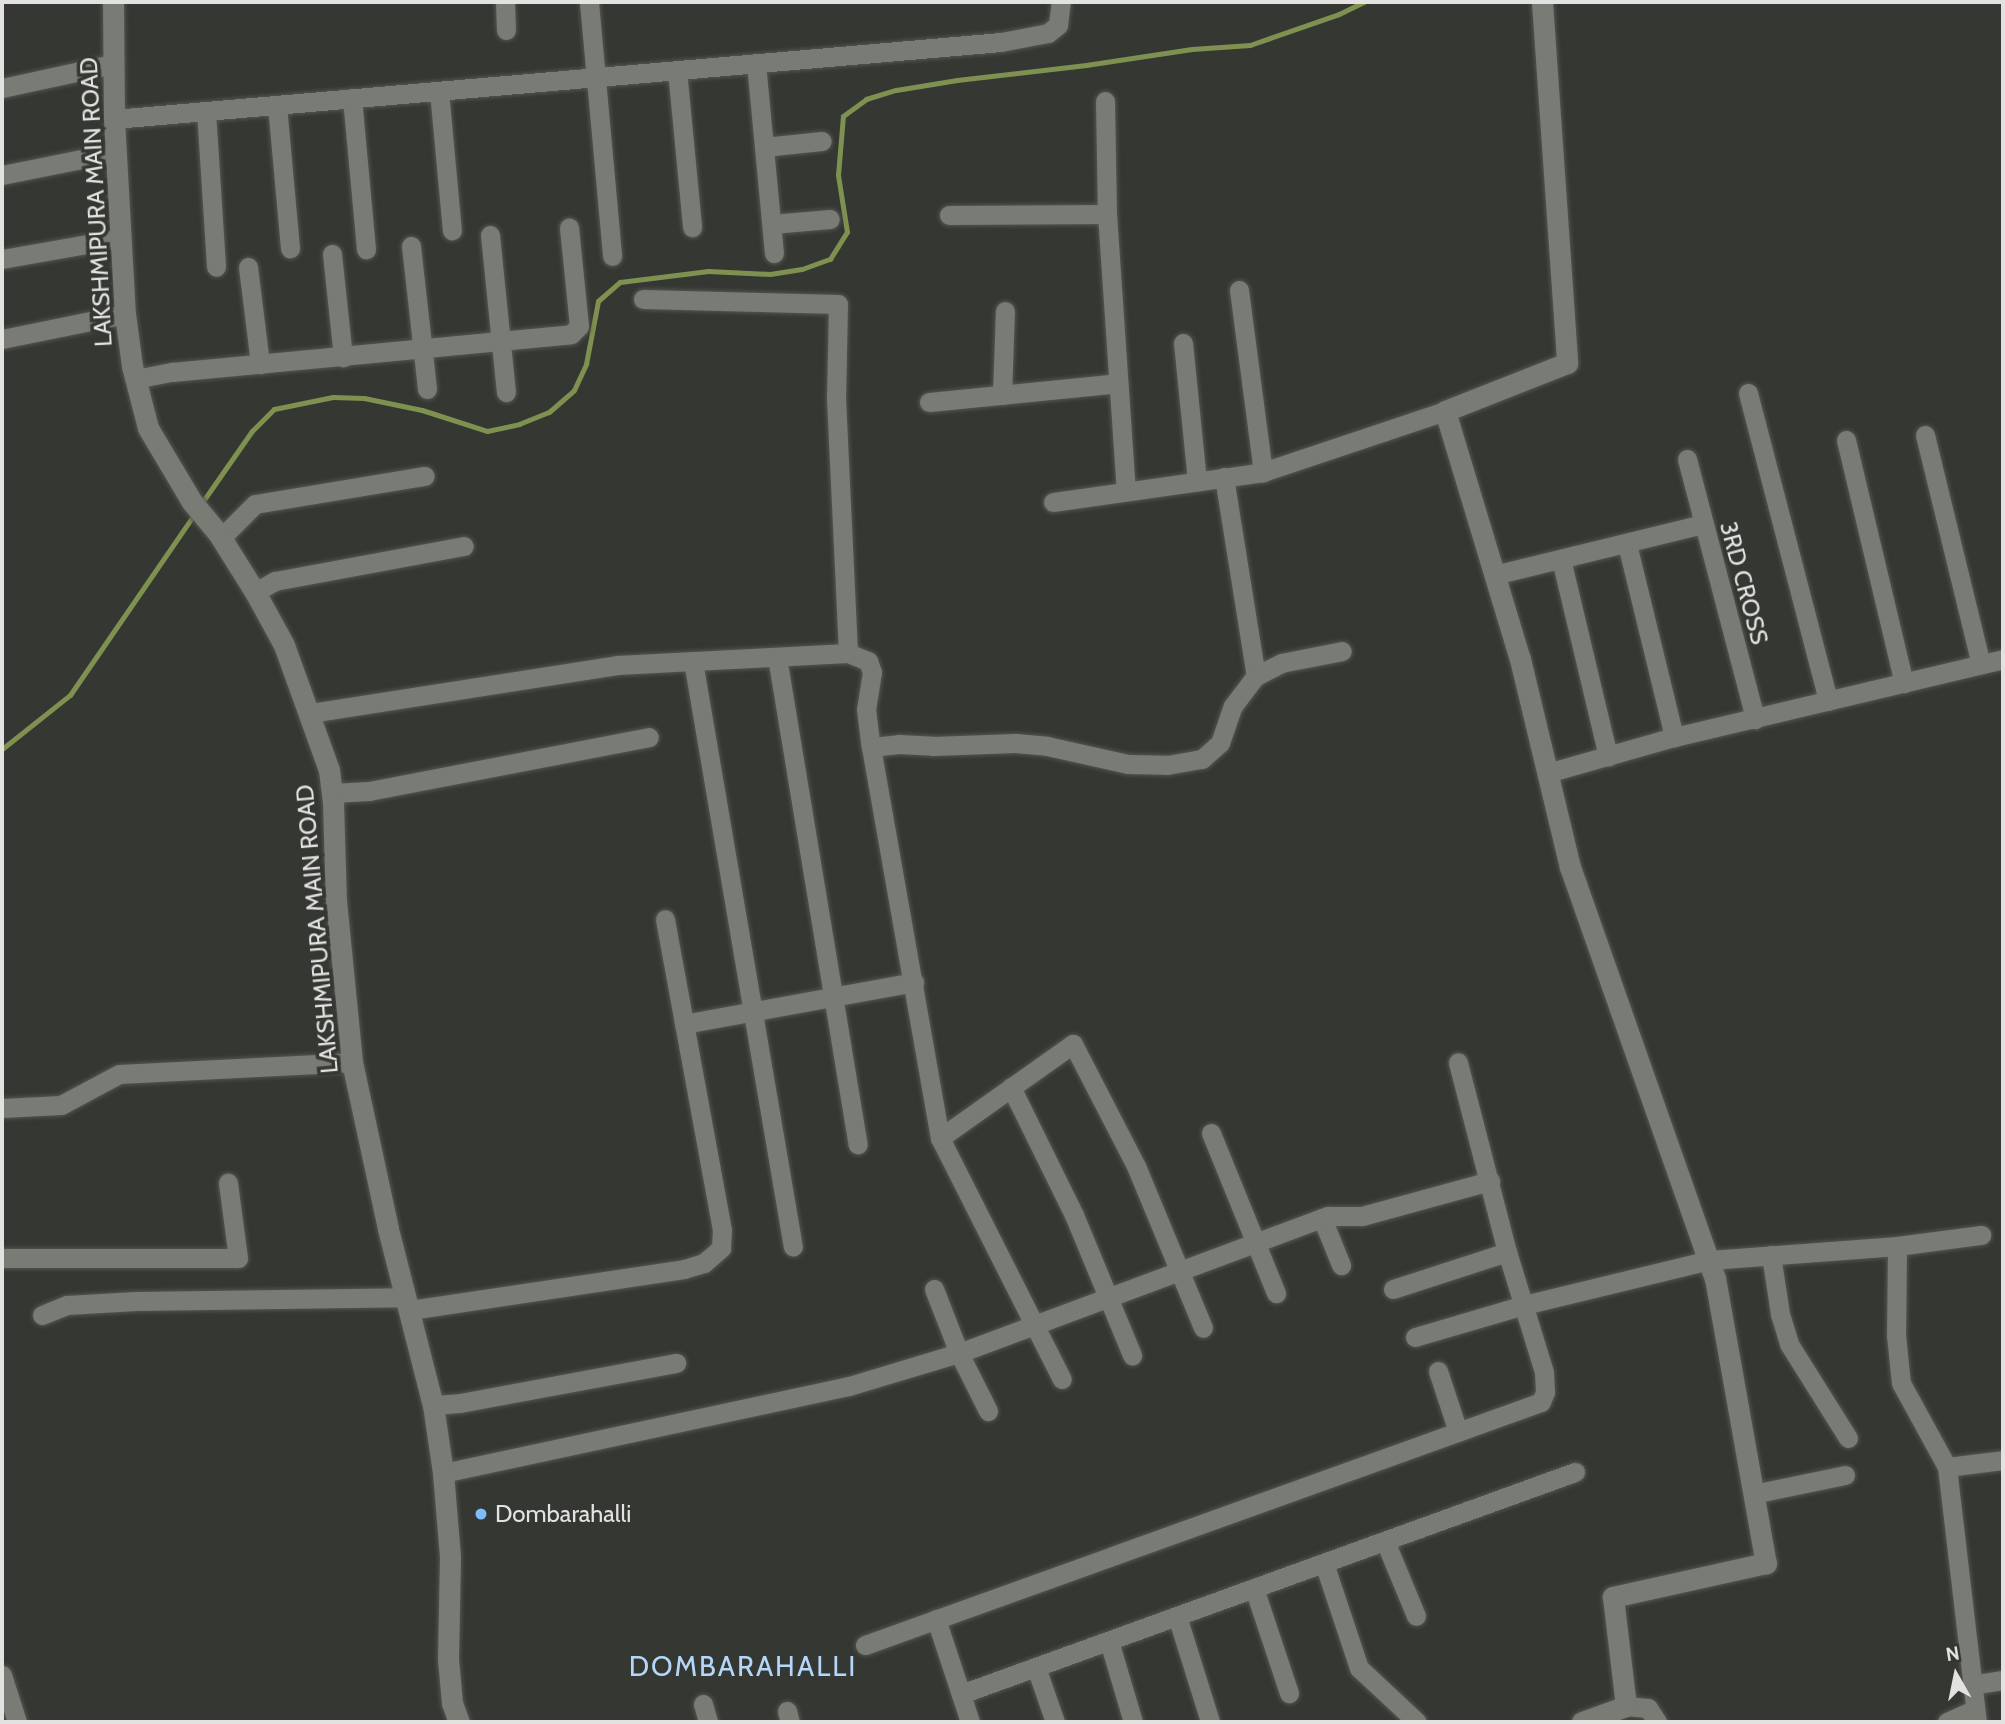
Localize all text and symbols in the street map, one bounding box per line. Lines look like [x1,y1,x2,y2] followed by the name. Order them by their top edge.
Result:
[74,56,118,348] street label: LAKSHMIPURA MAIN ROAD
[1714,518,1774,648] street label: 3RD CROSS
[290,783,344,1075] street label: LAKSHMIPURA MAIN ROAD
[495,1500,631,1528] place label: Dombarahalli
[473,1506,489,1522] marker: Dombarahalli
[1921,1640,1991,1710] north arrow
[1944,1641,1961,1666] text: N
[630,1649,856,1683] district label: DOMBARAHALLI

